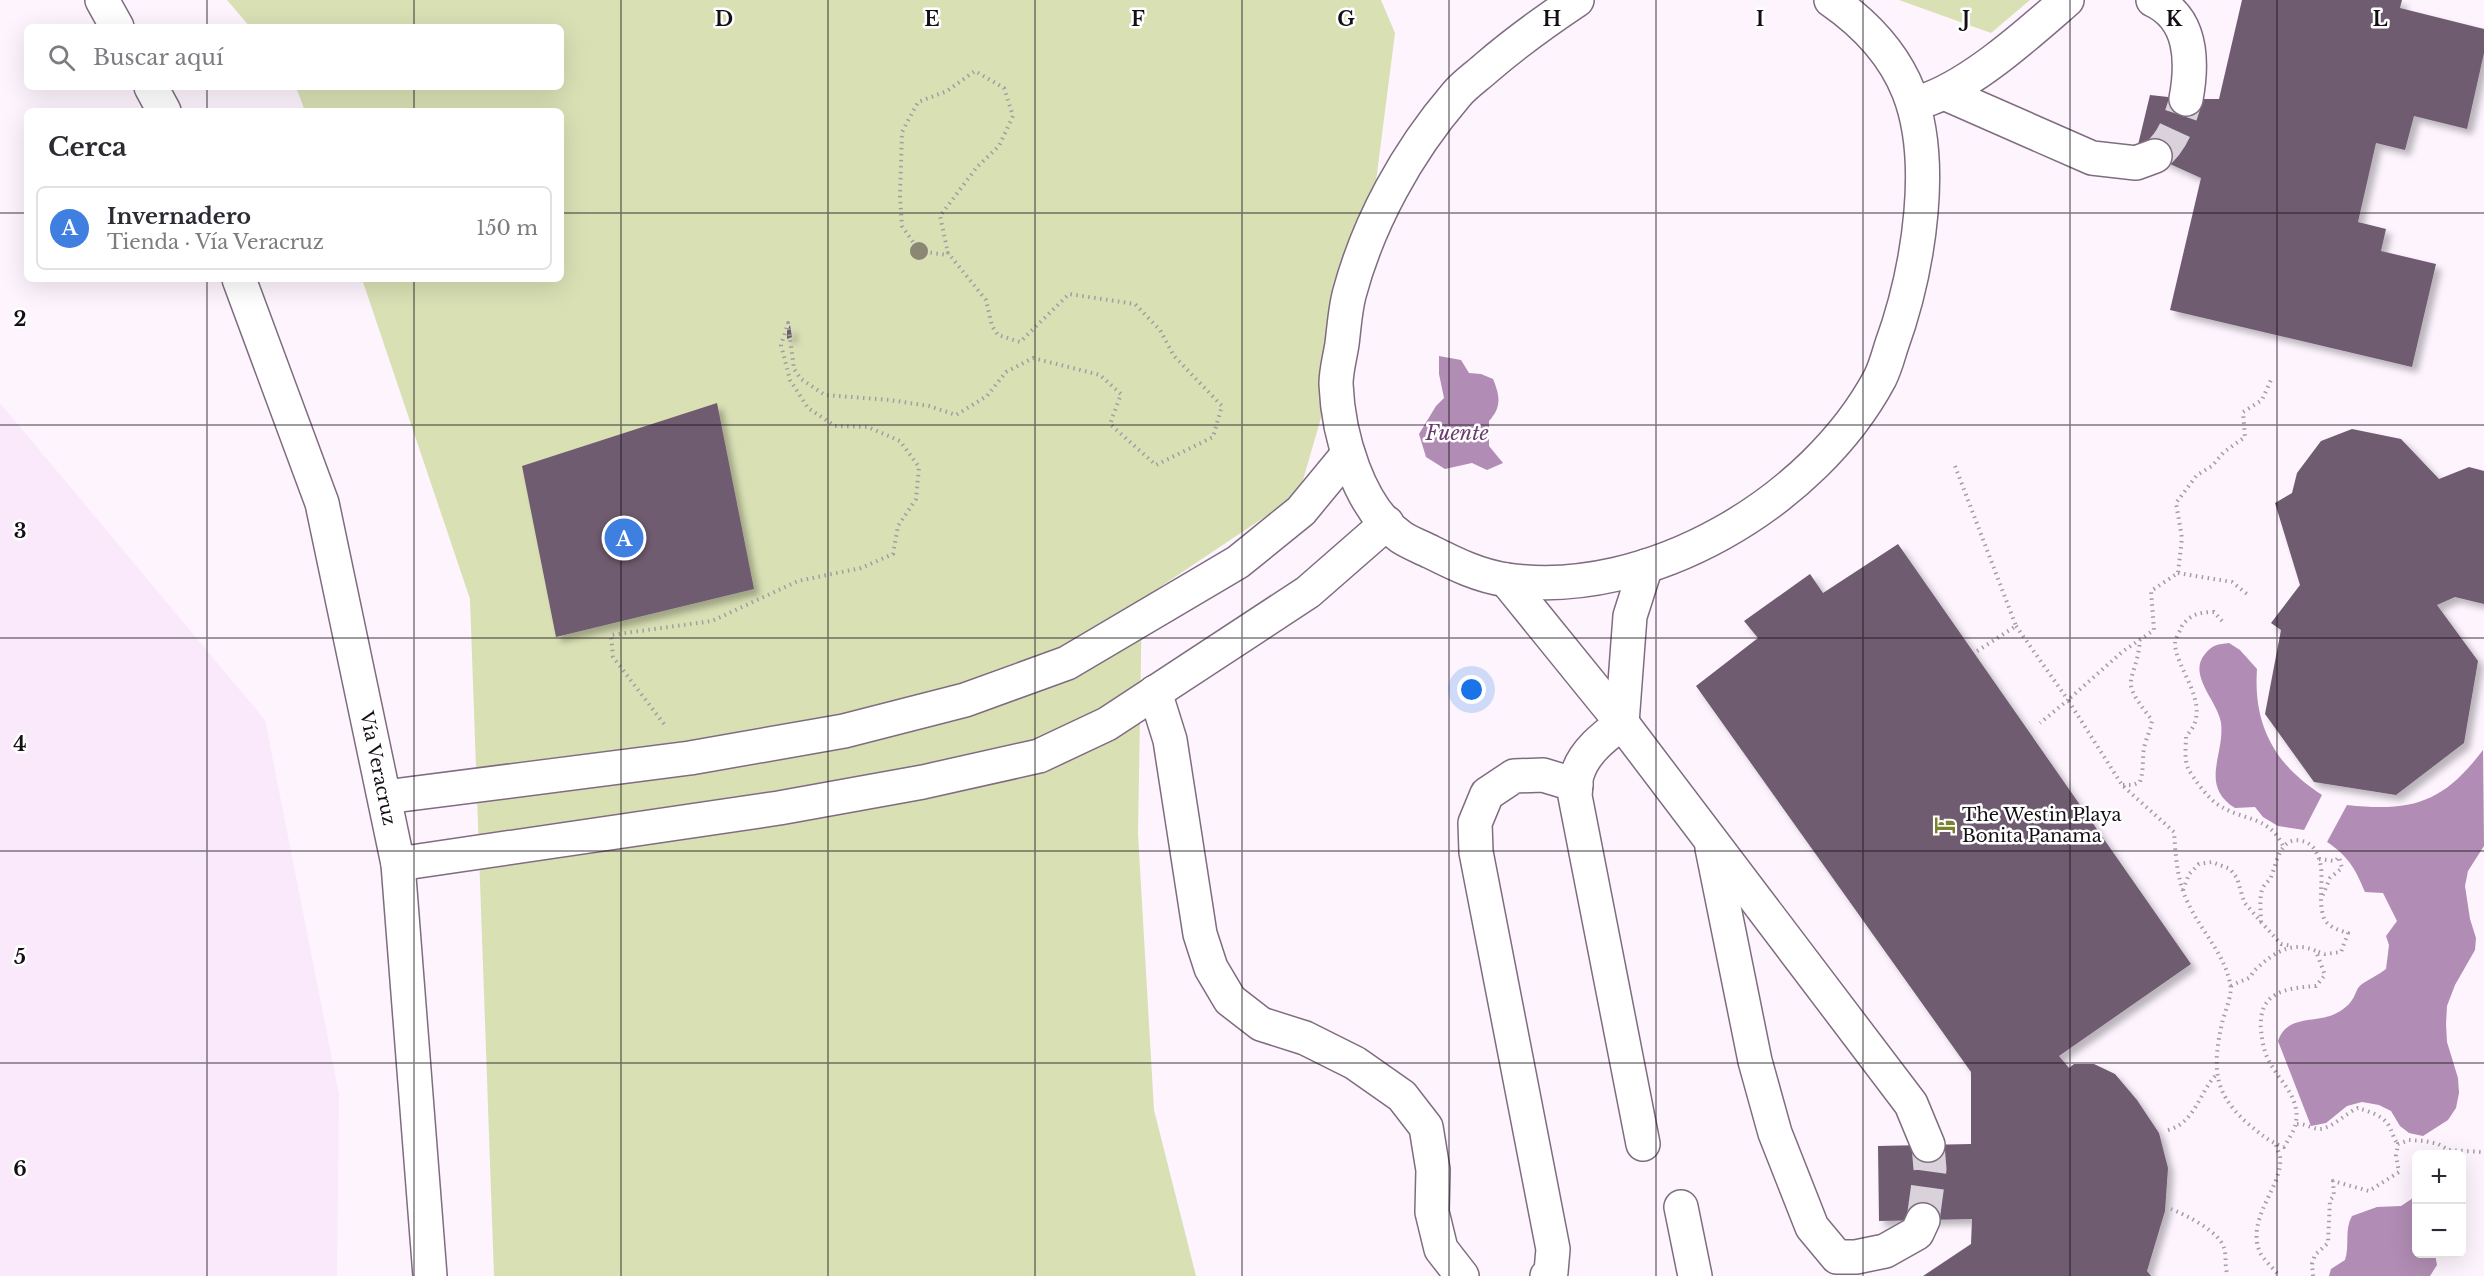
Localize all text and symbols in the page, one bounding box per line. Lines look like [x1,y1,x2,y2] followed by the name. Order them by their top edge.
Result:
[715,7,733,31] text: D
[924,7,940,31] text: E
[1131,7,1145,31] text: F
[1337,7,1355,31] text: G
[1543,7,1562,31] text: H
[1756,7,1764,31] text: I
[1958,7,1970,31] text: J
[2166,7,2183,31] text: K
[2372,7,2388,31] text: L
[24,24,564,90] search box
[45,41,78,74] icon: search
[93,44,224,71] text: Buscar aquí
[48,131,127,163] text: Cerca
[107,203,251,230] text: Invernadero
[61,216,78,240] text: A
[476,216,538,240] text: 150 m
[107,230,324,254] text: Tienda · Vía Veracruz
[13,307,27,331] text: 2
[1424,421,1489,445] water label: Fuente
[604,516,644,560] pin: A
[14,519,26,543] text: 3
[1457,675,1486,704] your location
[355,708,401,827] street label: Vía Veracruz
[13,732,27,756] text: 4
[1962,804,2122,847] place label: The Westin Playa Bonita Panama
[1933,813,1957,837] hotel icon: The Westin Playa Bonita Panama
[14,945,26,969] text: 5
[2412,1150,2466,1258] map controls
[2412,1150,2466,1204] button: +
[13,1157,27,1181] text: 6
[2412,1204,2466,1258] button: −

